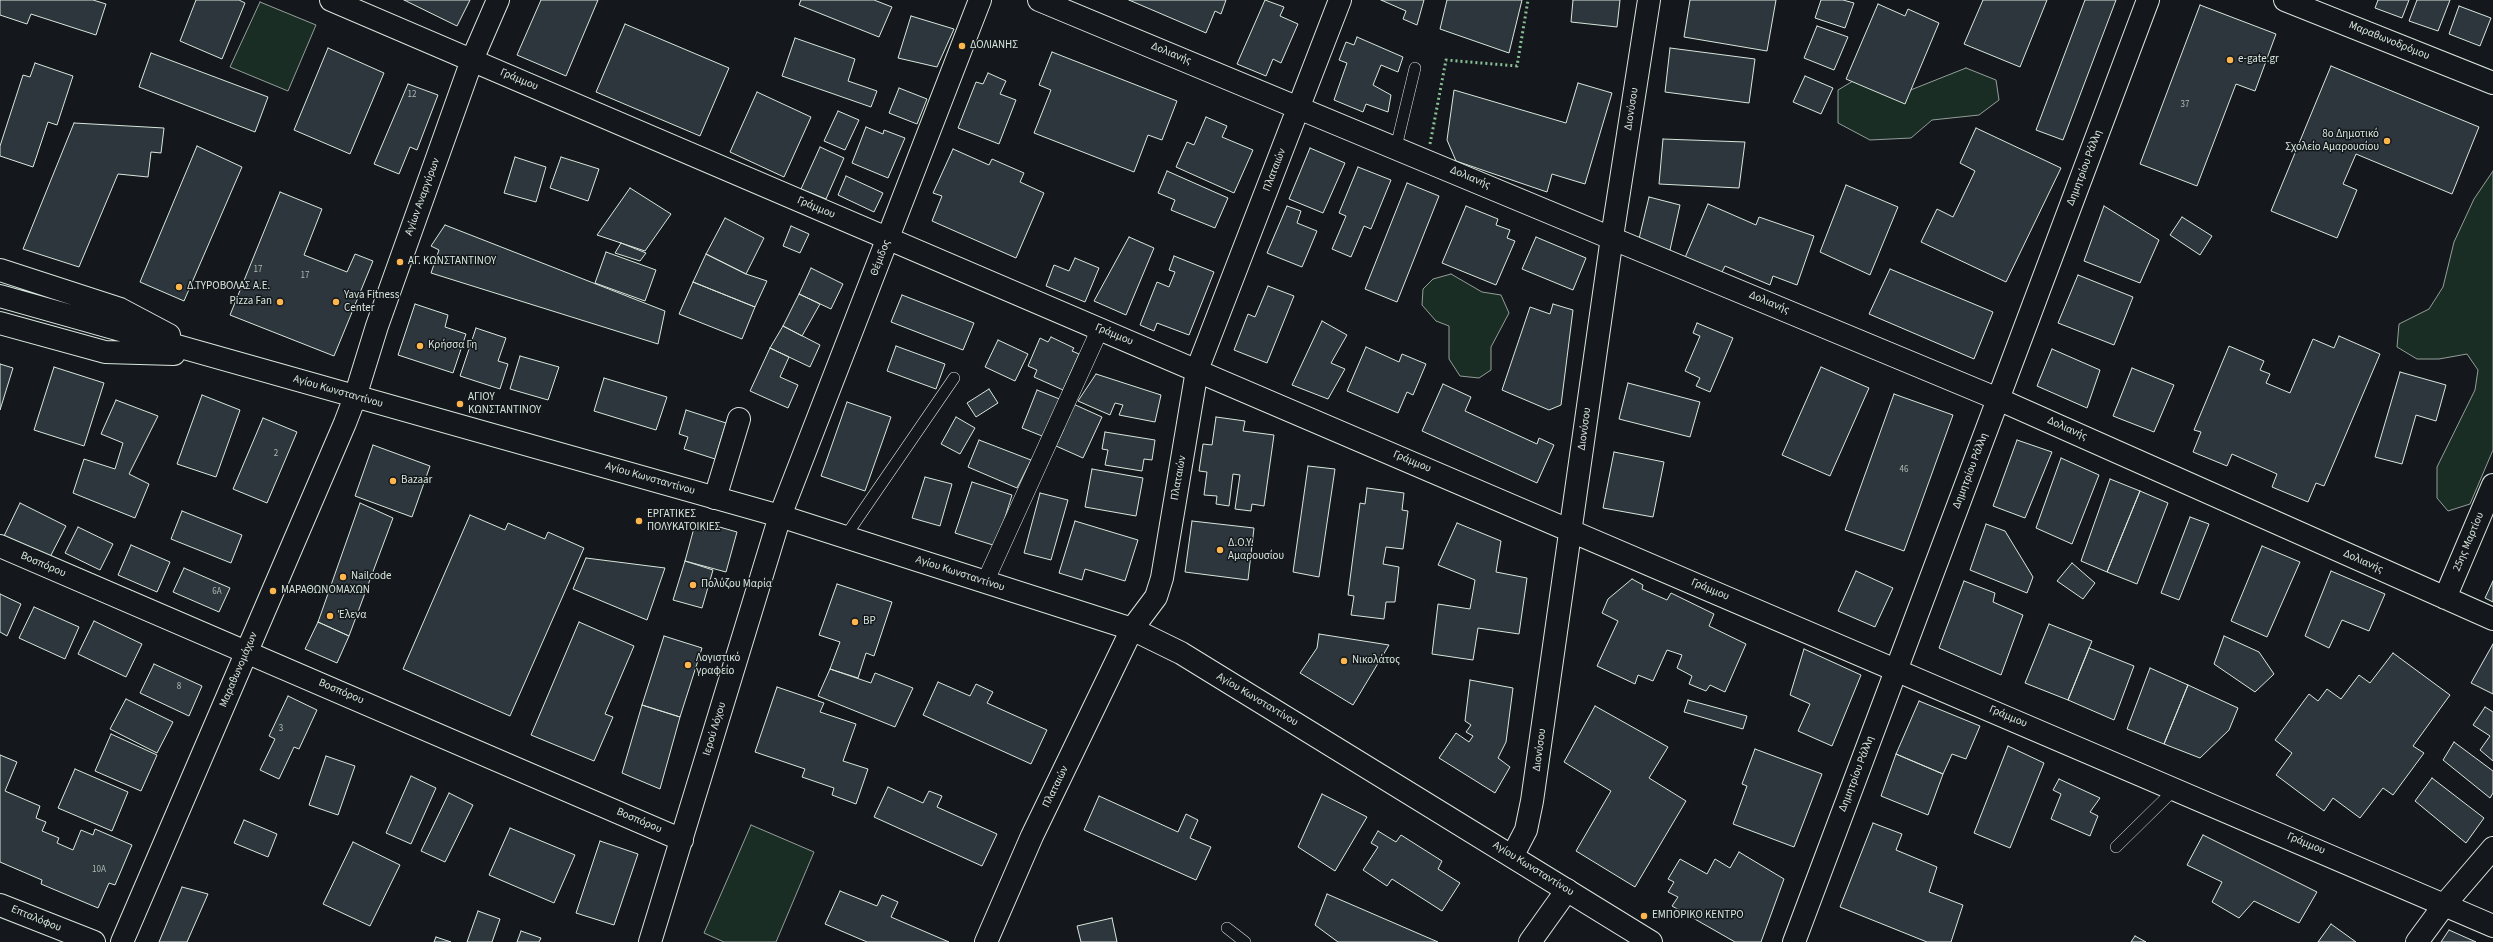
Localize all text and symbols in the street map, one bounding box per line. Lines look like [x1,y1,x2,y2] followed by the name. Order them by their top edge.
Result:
[2347,19,2431,63] street label: Μαραθωνοδρόμου
[970,39,1018,53] place label: ΔΟΛΙΑΝΗΣ
[1149,40,1193,68] street label: Δολιανής
[957,41,967,51] marker: ΔΟΛΙΑΝΗΣ
[2238,53,2279,67] place label: e-gate.gr
[2225,55,2235,65] marker: e-gate.gr
[498,66,540,94] street label: Γράμμου
[1622,87,1642,131] street label: Διονύσου
[408,90,416,100] house number: 12
[2181,100,2189,110] house number: 37
[2064,128,2106,208] street label: Δημητρίου Ράλλη
[2285,128,2379,154] place label: 8ο Δημοτικό Σχολείο Αμαρουσίου
[2382,136,2392,146] marker: 8ο Δημοτικό Σχολείο Αμαρουσίου
[1261,147,1289,193] street label: Πλαταιών
[403,156,443,238] street label: Αγίων Αναργύρων
[1448,164,1492,192] street label: Δολιανής
[795,194,837,222] street label: Γράμμου
[868,238,894,278] street label: Θέμιδος
[408,255,496,269] place label: ΑΓ. ΚΩΝΣΤΑΝΤΙΝΟΥ
[395,257,405,267] marker: ΑΓ. ΚΩΝΣΤΑΝΤΙΝΟΥ
[254,265,262,275] house number: 17
[301,271,309,281] house number: 17
[187,280,270,294] place label: Δ.ΤΥΡΟΒΟΛΑΣ Α.Ε.
[174,282,184,292] marker: Δ.ΤΥΡΟΒΟΛΑΣ Α.Ε.
[344,289,399,315] place label: Yava Fitness Center
[1747,289,1791,317] street label: Δολιανής
[230,295,272,309] place label: Pizza Fan
[275,297,285,307] marker: Pizza Fan
[331,297,341,307] marker: Yava Fitness Center
[1093,321,1135,349] street label: Γράμμου
[428,339,477,353] place label: Κρήσσα Γη
[415,341,425,351] marker: Κρήσσα Γη
[292,373,384,411] street label: Αγίου Κωνσταντίνου
[468,391,541,417] place label: ΑΓΙΟΥ ΚΩΝΣΤΑΝΤΙΝΟΥ
[455,399,465,409] marker: ΑΓΙΟΥ ΚΩΝΣΤΑΝΤΙΝΟΥ
[1575,407,1595,451] street label: Διονύσου
[2045,414,2089,444] street label: Δολιανής
[1950,431,1992,511] street label: Δημητρίου Ράλλη
[1391,448,1433,476] street label: Γράμμου
[274,449,278,459] house number: 2
[1169,455,1189,501] street label: Πλαταιών
[604,460,696,498] street label: Αγίου Κωνσταντίνου
[1900,465,1908,475] house number: 46
[401,474,432,488] place label: Bazaar
[388,476,398,486] marker: Bazaar
[647,508,720,534] place label: ΕΡΓΑΤΙΚΕΣ ΠΟΛΥΚΑΤΟΙΚΙΕΣ
[2451,510,2487,574] street label: 25ης Μαρτίου
[634,516,644,526] marker: ΕΡΓΑΤΙΚΕΣ ΠΟΛΥΚΑΤΟΙΚΙΕΣ
[1228,537,1284,563] place label: Δ.Ο.Υ. Αμαρουσίου
[1215,545,1225,555] marker: Δ.Ο.Υ. Αμαρουσίου
[2341,547,2385,577] street label: Δολιανής
[18,550,68,580] street label: Βοσπόρου
[914,553,1006,595] street label: Αγίου Κωνσταντίνου
[351,570,391,584] place label: Nailcode
[338,572,348,582] marker: Nailcode
[1689,576,1731,604] street label: Γράμμου
[701,578,772,592] place label: Πολύζου Μαρία
[688,580,698,590] marker: Πολύζου Μαρία
[281,584,370,598] place label: ΜΑΡΑΘΩΝΟΜΑΧΩΝ
[268,586,278,596] marker: ΜΑΡΑΘΩΝΟΜΑΧΩΝ
[212,587,222,597] house number: 6Α
[338,609,366,623] place label: Έλενα
[325,611,335,621] marker: Έλενα
[863,615,876,629] place label: BP
[850,617,860,627] marker: BP
[217,630,261,710] street label: Μαραθωνομάχων
[696,652,740,678] place label: Λογιστικό γραφείο
[1352,654,1400,668] place label: Νικολάτος
[1339,656,1349,666] marker: Νικολάτος
[683,660,693,670] marker: Λογιστικό γραφείο
[1214,670,1300,730] street label: Αγίου Κωνσταντίνου
[316,677,366,707] street label: Βοσπόρου
[177,682,181,692] house number: 8
[701,701,729,757] street label: Ιερού Λόχου
[1987,703,2029,731] street label: Γράμμου
[279,724,283,734] house number: 3
[1530,728,1550,772] street label: Διονύσου
[1836,734,1878,814] street label: Δημητρίου Ράλλη
[1040,764,1072,810] street label: Πλαταιών
[614,806,664,836] street label: Βοσπόρου
[2285,830,2327,858] street label: Γράμμου
[1490,839,1576,899] street label: Αγίου Κωνσταντίνου
[92,865,106,875] house number: 10Α
[9,903,63,935] street label: Επταλόφου
[1652,909,1744,923] place label: ΕΜΠΟΡΙΚΟ ΚΕΝΤΡΟ
[1639,911,1649,921] marker: ΕΜΠΟΡΙΚΟ ΚΕΝΤΡΟ

